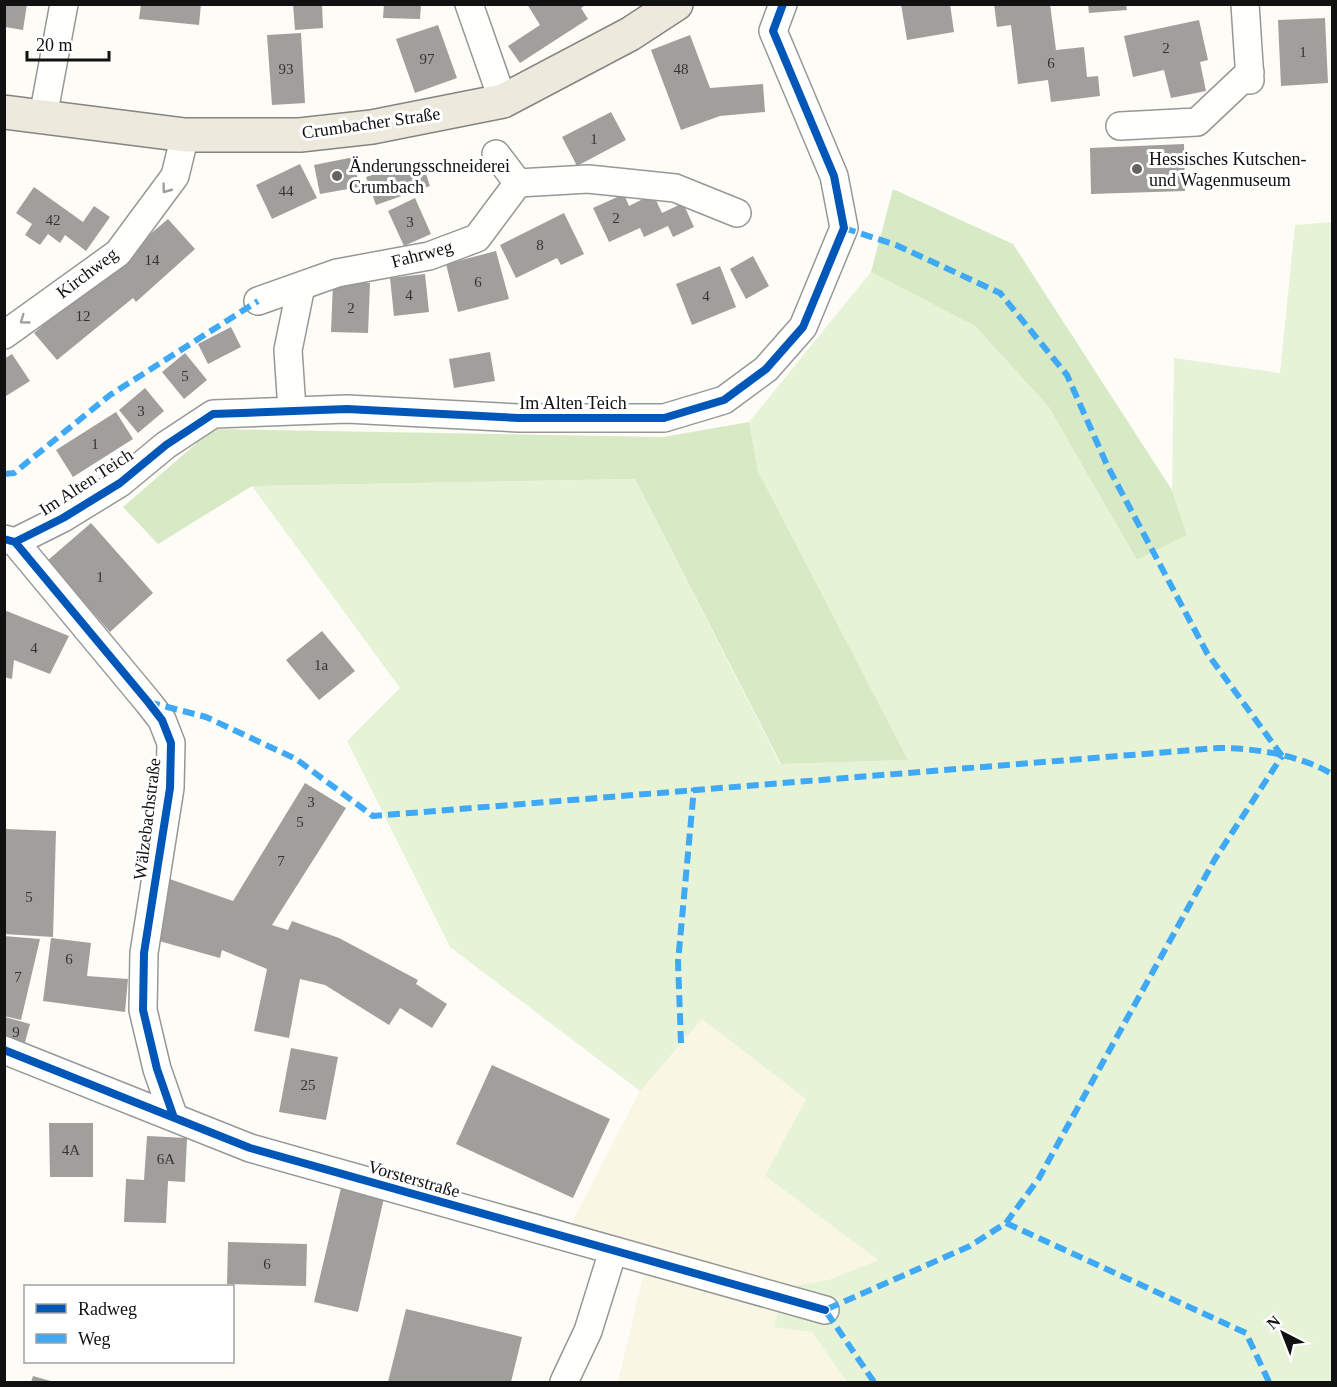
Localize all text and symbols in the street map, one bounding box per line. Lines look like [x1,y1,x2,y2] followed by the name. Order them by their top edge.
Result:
[27,24,110,62] scale bar
[36,35,73,55] text: 20 m
[1162,40,1170,56] house number: 2
[1299,44,1307,60] house number: 1
[420,51,435,67] house number: 97
[1047,55,1055,71] house number: 6
[279,61,294,77] house number: 93
[674,61,689,77] house number: 48
[301,103,441,143] street label: Crumbacher Straße
[590,131,598,147] house number: 1
[1149,149,1306,190] place label: Hessisches Kutschen- und Wagenmuseum
[349,156,510,197] place label: Änderungsschneiderei Crumbach
[1130,162,1144,176] marker: Hessisches Kutschen- und Wagenmuseum
[330,169,344,183] marker: Änderungsschneiderei Crumbach
[162,182,173,193] one-way arrow
[279,183,294,199] house number: 44
[612,210,620,226] house number: 2
[46,212,61,228] house number: 42
[406,214,414,230] house number: 3
[389,236,455,272] street label: Fahrweg
[536,237,544,253] house number: 8
[53,244,121,302] street label: Kirchweg
[145,252,160,268] house number: 14
[474,274,482,290] house number: 6
[405,287,413,303] house number: 4
[702,288,710,304] house number: 4
[347,300,355,316] house number: 2
[76,308,91,324] house number: 12
[20,313,31,324] one-way arrow
[181,368,189,384] house number: 5
[519,393,627,413] street label: Im Alten Teich
[137,403,145,419] house number: 3
[91,436,99,452] house number: 1
[36,444,136,520] street label: Im Alten Teich
[96,569,104,585] house number: 1
[30,640,38,656] house number: 4
[314,657,328,673] house number: 1a
[130,757,164,881] street label: Wälzebachstraße
[307,794,315,810] house number: 3
[296,814,304,830] house number: 5
[277,853,285,869] house number: 7
[25,889,33,905] house number: 5
[65,951,73,967] house number: 6
[14,969,22,985] house number: 7
[12,1024,20,1040] house number: 9
[301,1077,316,1093] house number: 25
[62,1142,80,1158] house number: 4A
[157,1151,175,1167] house number: 6A
[366,1156,462,1202] street label: Vorsterstraße
[263,1256,271,1272] house number: 6
[24,1285,234,1363] legend
[78,1299,137,1319] text: Radweg
[1253,1303,1313,1363] north arrow
[1263,1312,1284,1332] text: N
[78,1329,111,1349] text: Weg

